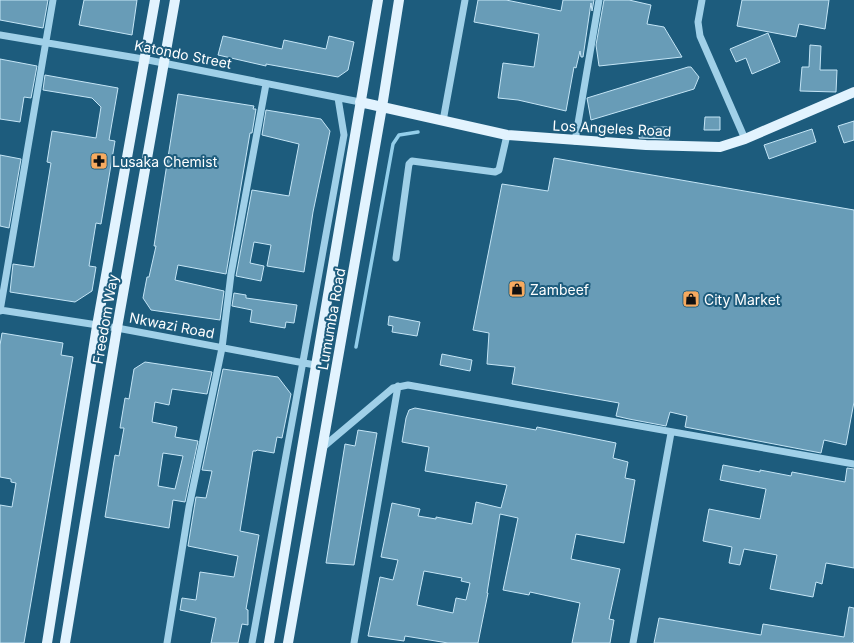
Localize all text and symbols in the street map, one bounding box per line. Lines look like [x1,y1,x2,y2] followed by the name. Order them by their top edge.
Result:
[133,36,234,72] street label: Katondo Street
[552,116,672,140] street label: Los Angeles Road
[89,151,109,171] pharmacy icon: Lusaka Chemist
[112,153,218,170] place label: Lusaka Chemist
[314,267,348,371] street label: Lumumba Road
[89,273,121,365] street label: Freedom Way
[507,279,527,299] shop icon: Zambeef
[530,281,589,298] place label: Zambeef
[681,289,701,309] shop icon: City Market
[704,291,781,308] place label: City Market
[128,308,216,342] street label: Nkwazi Road

